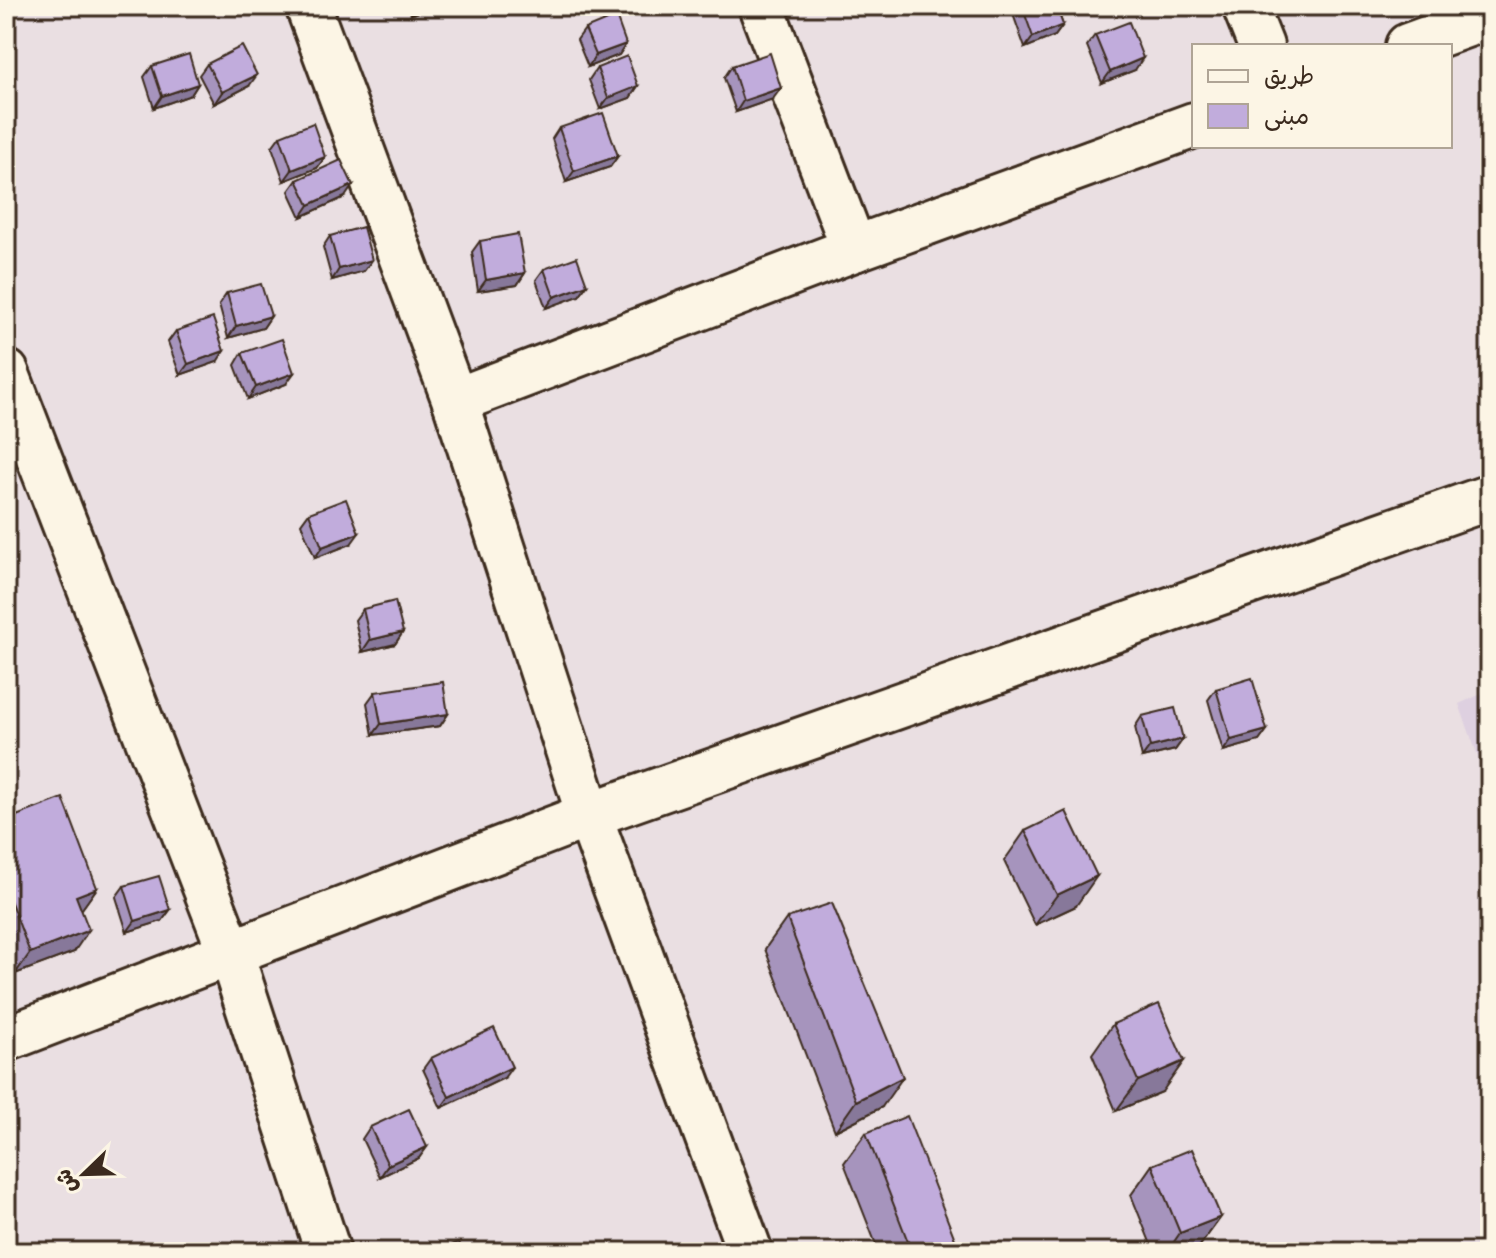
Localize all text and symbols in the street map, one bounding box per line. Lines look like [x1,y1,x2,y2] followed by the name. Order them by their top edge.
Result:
[1192,44,1452,148] legend
[1264,55,1314,97] text: طريق
[1264,95,1309,137] text: مبنى
[44,1134,124,1214] north arrow
[43,1163,89,1200] text: ش

